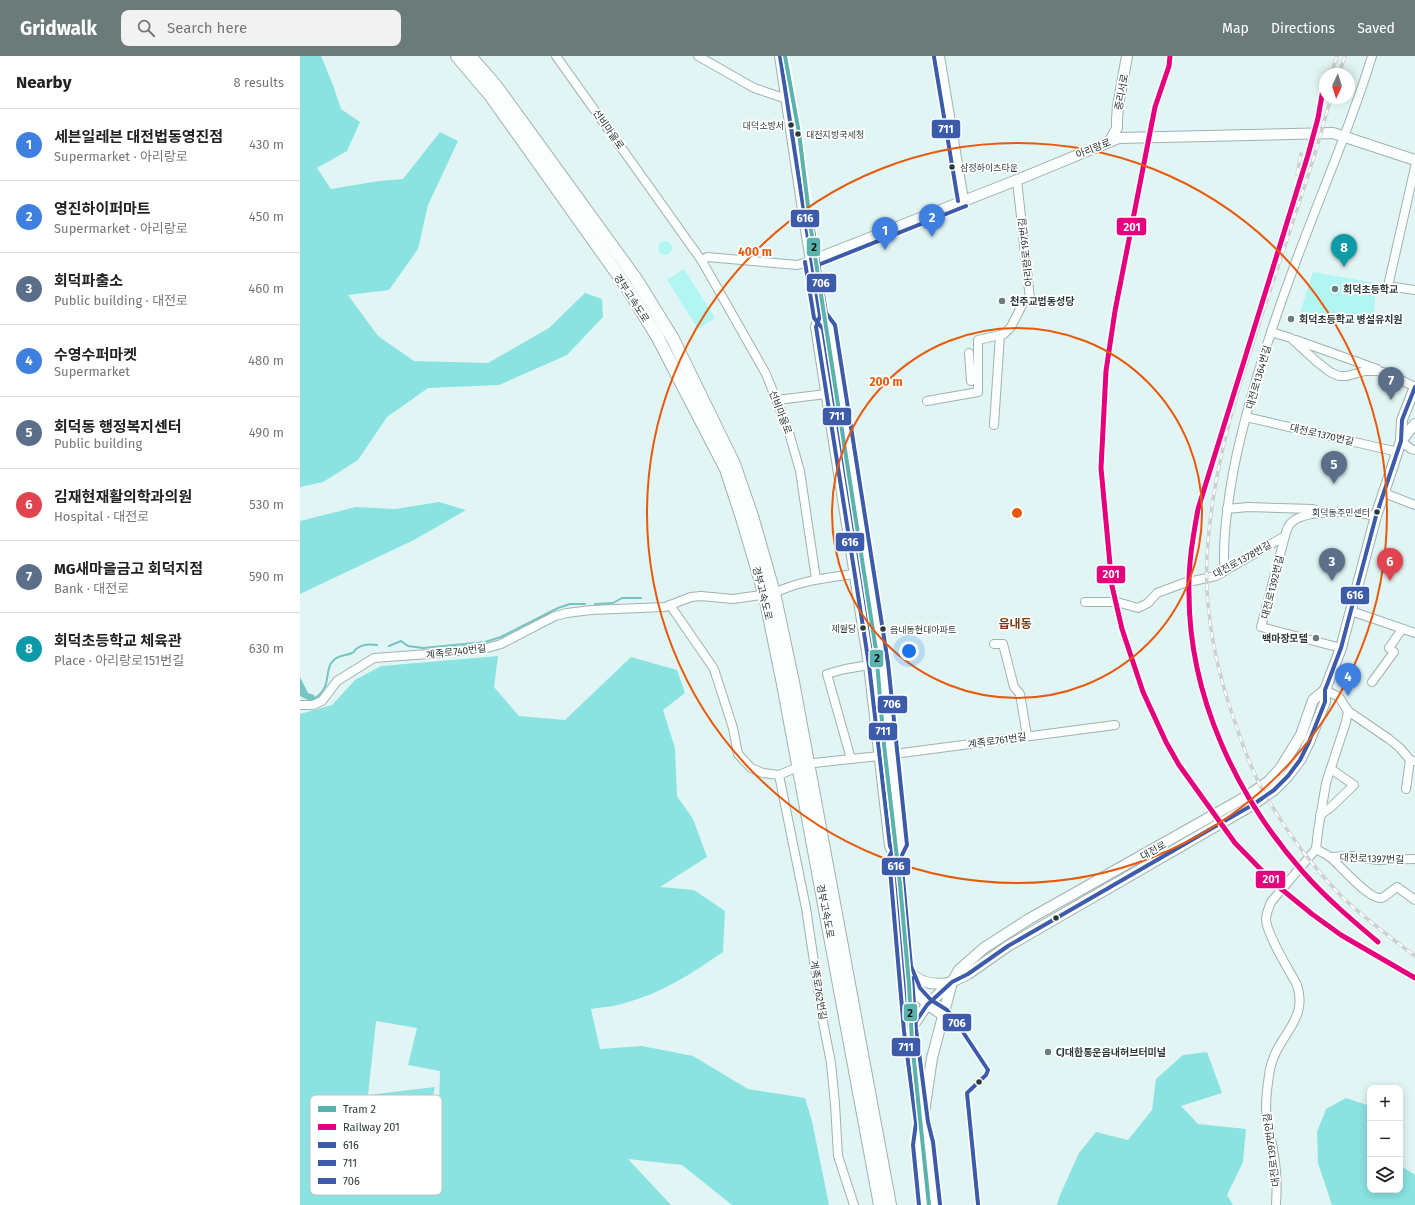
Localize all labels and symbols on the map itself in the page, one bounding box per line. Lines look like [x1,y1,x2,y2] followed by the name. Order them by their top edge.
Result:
[1319,68,1355,104] north arrow
[1113,73,1131,111] street label: 중리서로
[590,107,626,152] street label: 선비마을로
[931,119,961,139] line badge: 711
[786,120,796,130] marker: 대덕소방서
[743,121,784,131] place label: 대덕소방서
[938,123,954,136] text: 711
[793,129,803,139] marker: 대전지방국세청
[806,130,864,140] place label: 대전지방국세청
[1074,136,1113,161] street label: 아리랑로
[947,162,957,172] marker: 삼정하이츠타운
[960,163,1019,173] place label: 삼정하이츠타운
[919,204,945,237] pin: 2
[790,209,820,228] line badge: 616
[797,212,813,225] text: 616
[872,217,898,250] pin: 1
[1016,217,1036,287] street label: 아리랑로197번길
[1116,217,1147,236] line badge: 201
[1124,221,1140,234] text: 201
[1331,234,1357,267] pin: 8
[806,237,821,257] line badge: 2
[811,241,817,254] text: 2
[738,245,772,259] text: 400 m
[611,272,651,325] street label: 경부고속도로
[806,273,837,293] line badge: 706
[812,277,830,290] text: 706
[1343,283,1398,296] place label: 회덕초등학교
[1330,284,1340,294] marker: 회덕초등학교
[1010,295,1074,308] place label: 천주교법동성당
[997,296,1007,306] marker: 천주교법동성당
[1299,313,1403,326] place label: 회덕초등학교 병설유치원
[1286,314,1296,324] marker: 회덕초등학교 병설유치원
[1244,344,1274,411] street label: 대전로1364번길
[1378,367,1404,400] pin: 7
[869,375,903,389] text: 200 m
[766,389,794,436] street label: 선비마을로
[822,407,852,426] line badge: 711
[829,410,845,423] text: 711
[1289,422,1355,448] street label: 대전로1370번길
[1321,451,1347,484] pin: 5
[1010,506,1024,520] centre of rings
[1372,507,1382,517] marker: 회덕동주민센터
[1312,508,1370,518] place label: 회덕동주민센터
[835,532,865,552] line badge: 616
[842,536,858,549] text: 616
[1211,539,1274,581] street label: 대전로1378번길
[1319,548,1345,581] pin: 3
[1377,548,1403,581] pin: 6
[1259,554,1287,620] street label: 대전로1392번길
[750,565,775,621] street label: 경부고속도로
[1096,565,1126,584] line badge: 201
[1103,568,1119,581] text: 201
[1340,586,1370,605] line badge: 616
[1347,589,1363,602] text: 616
[998,617,1032,631] district label: 읍내동
[858,623,868,633] marker: 제월당
[831,624,857,634] place label: 제월당
[878,624,888,634] marker: 읍내동현대아파트
[890,625,956,635] place label: 읍내동현대아파트
[1262,633,1308,645] place label: 백마장모텔
[1311,633,1321,643] marker: 백마장모텔
[899,641,919,661] your location
[425,642,487,662] street label: 계족로740번길
[869,649,884,668] line badge: 2
[874,652,880,665] text: 2
[1335,663,1361,696] pin: 4
[877,695,908,714] line badge: 706
[883,698,901,711] text: 706
[868,722,898,741] line badge: 711
[875,725,891,738] text: 711
[967,731,1027,751] street label: 계족로761번길
[1139,839,1168,863] street label: 대전로
[1339,852,1405,866] street label: 대전로1397번길
[881,857,911,876] line badge: 616
[888,860,904,873] text: 616
[1255,870,1286,889] line badge: 201
[1263,873,1279,886] text: 201
[814,883,836,939] street label: 경부고속도로
[1051,913,1061,923] unlabelled marker
[807,959,829,1021] street label: 계족로762번길
[903,1003,918,1022] line badge: 2
[907,1007,913,1020] text: 2
[942,1013,972,1032] line badge: 706
[948,1017,966,1030] text: 706
[891,1037,921,1057] line badge: 711
[898,1041,914,1054] text: 711
[1043,1047,1053,1057] marker: CJ대한통운읍내허브터미널
[1056,1047,1166,1059] place label: CJ대한통운읍내허브터미널
[974,1077,984,1087] unlabelled marker
[310,1095,442,1195] legend
[343,1103,376,1116] text: Tram 2
[1262,1112,1282,1187] street label: 대전로1397번안길
[343,1121,400,1134] text: Railway 201
[343,1139,359,1152] text: 616
[343,1157,357,1170] text: 711
[343,1175,360,1188] text: 706

